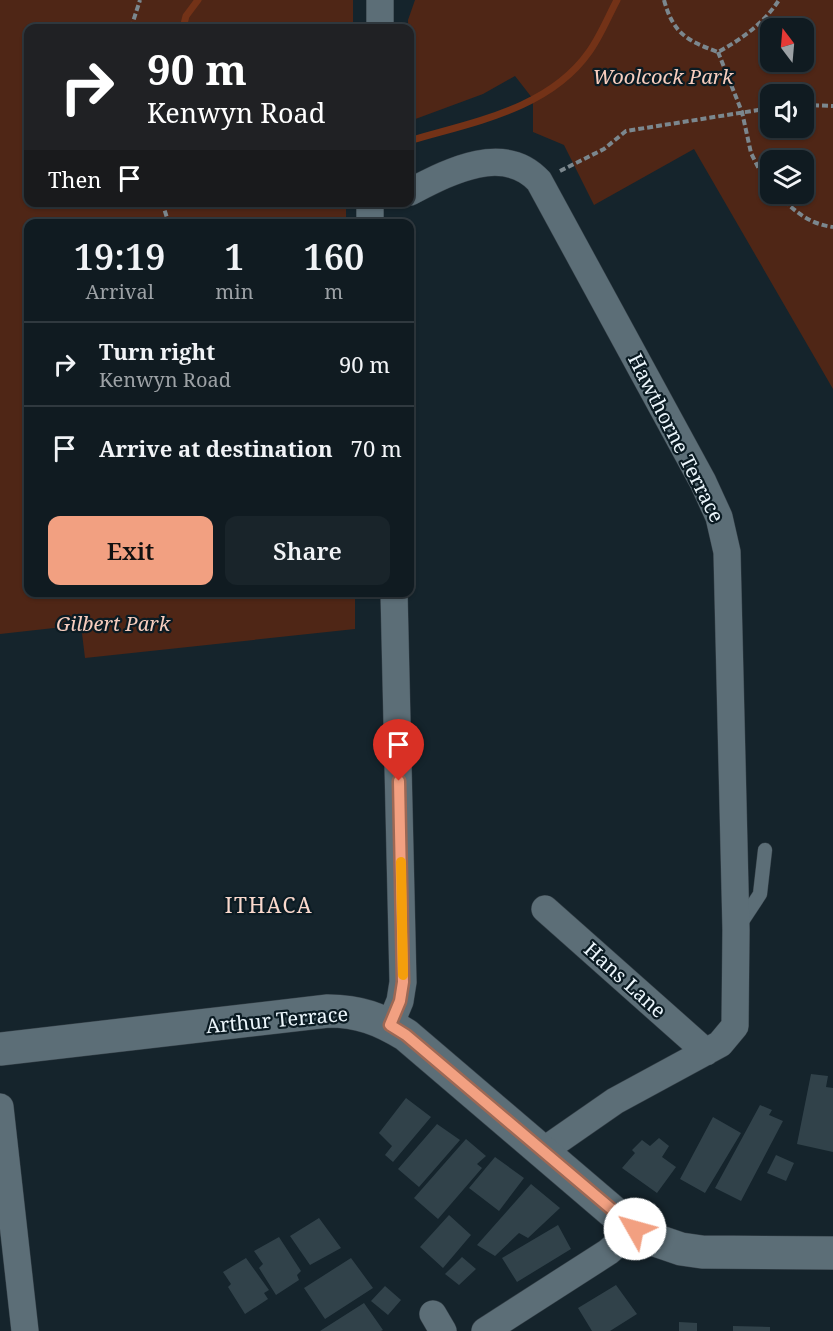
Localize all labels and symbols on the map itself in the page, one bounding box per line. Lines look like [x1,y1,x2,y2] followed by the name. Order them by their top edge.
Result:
[760,18,814,72] north arrow
[593,63,734,90] park label: Woolcock Park
[622,349,731,527] street label: Hawthorne Terrace
[56,610,171,637] park label: Gilbert Park
[373,719,424,781] pin
[225,891,313,919] district label: ITHACA
[579,936,672,1024] street label: Hans Lane
[205,1000,349,1039] street label: Arthur Terrace
[603,1197,667,1261] position arrow

